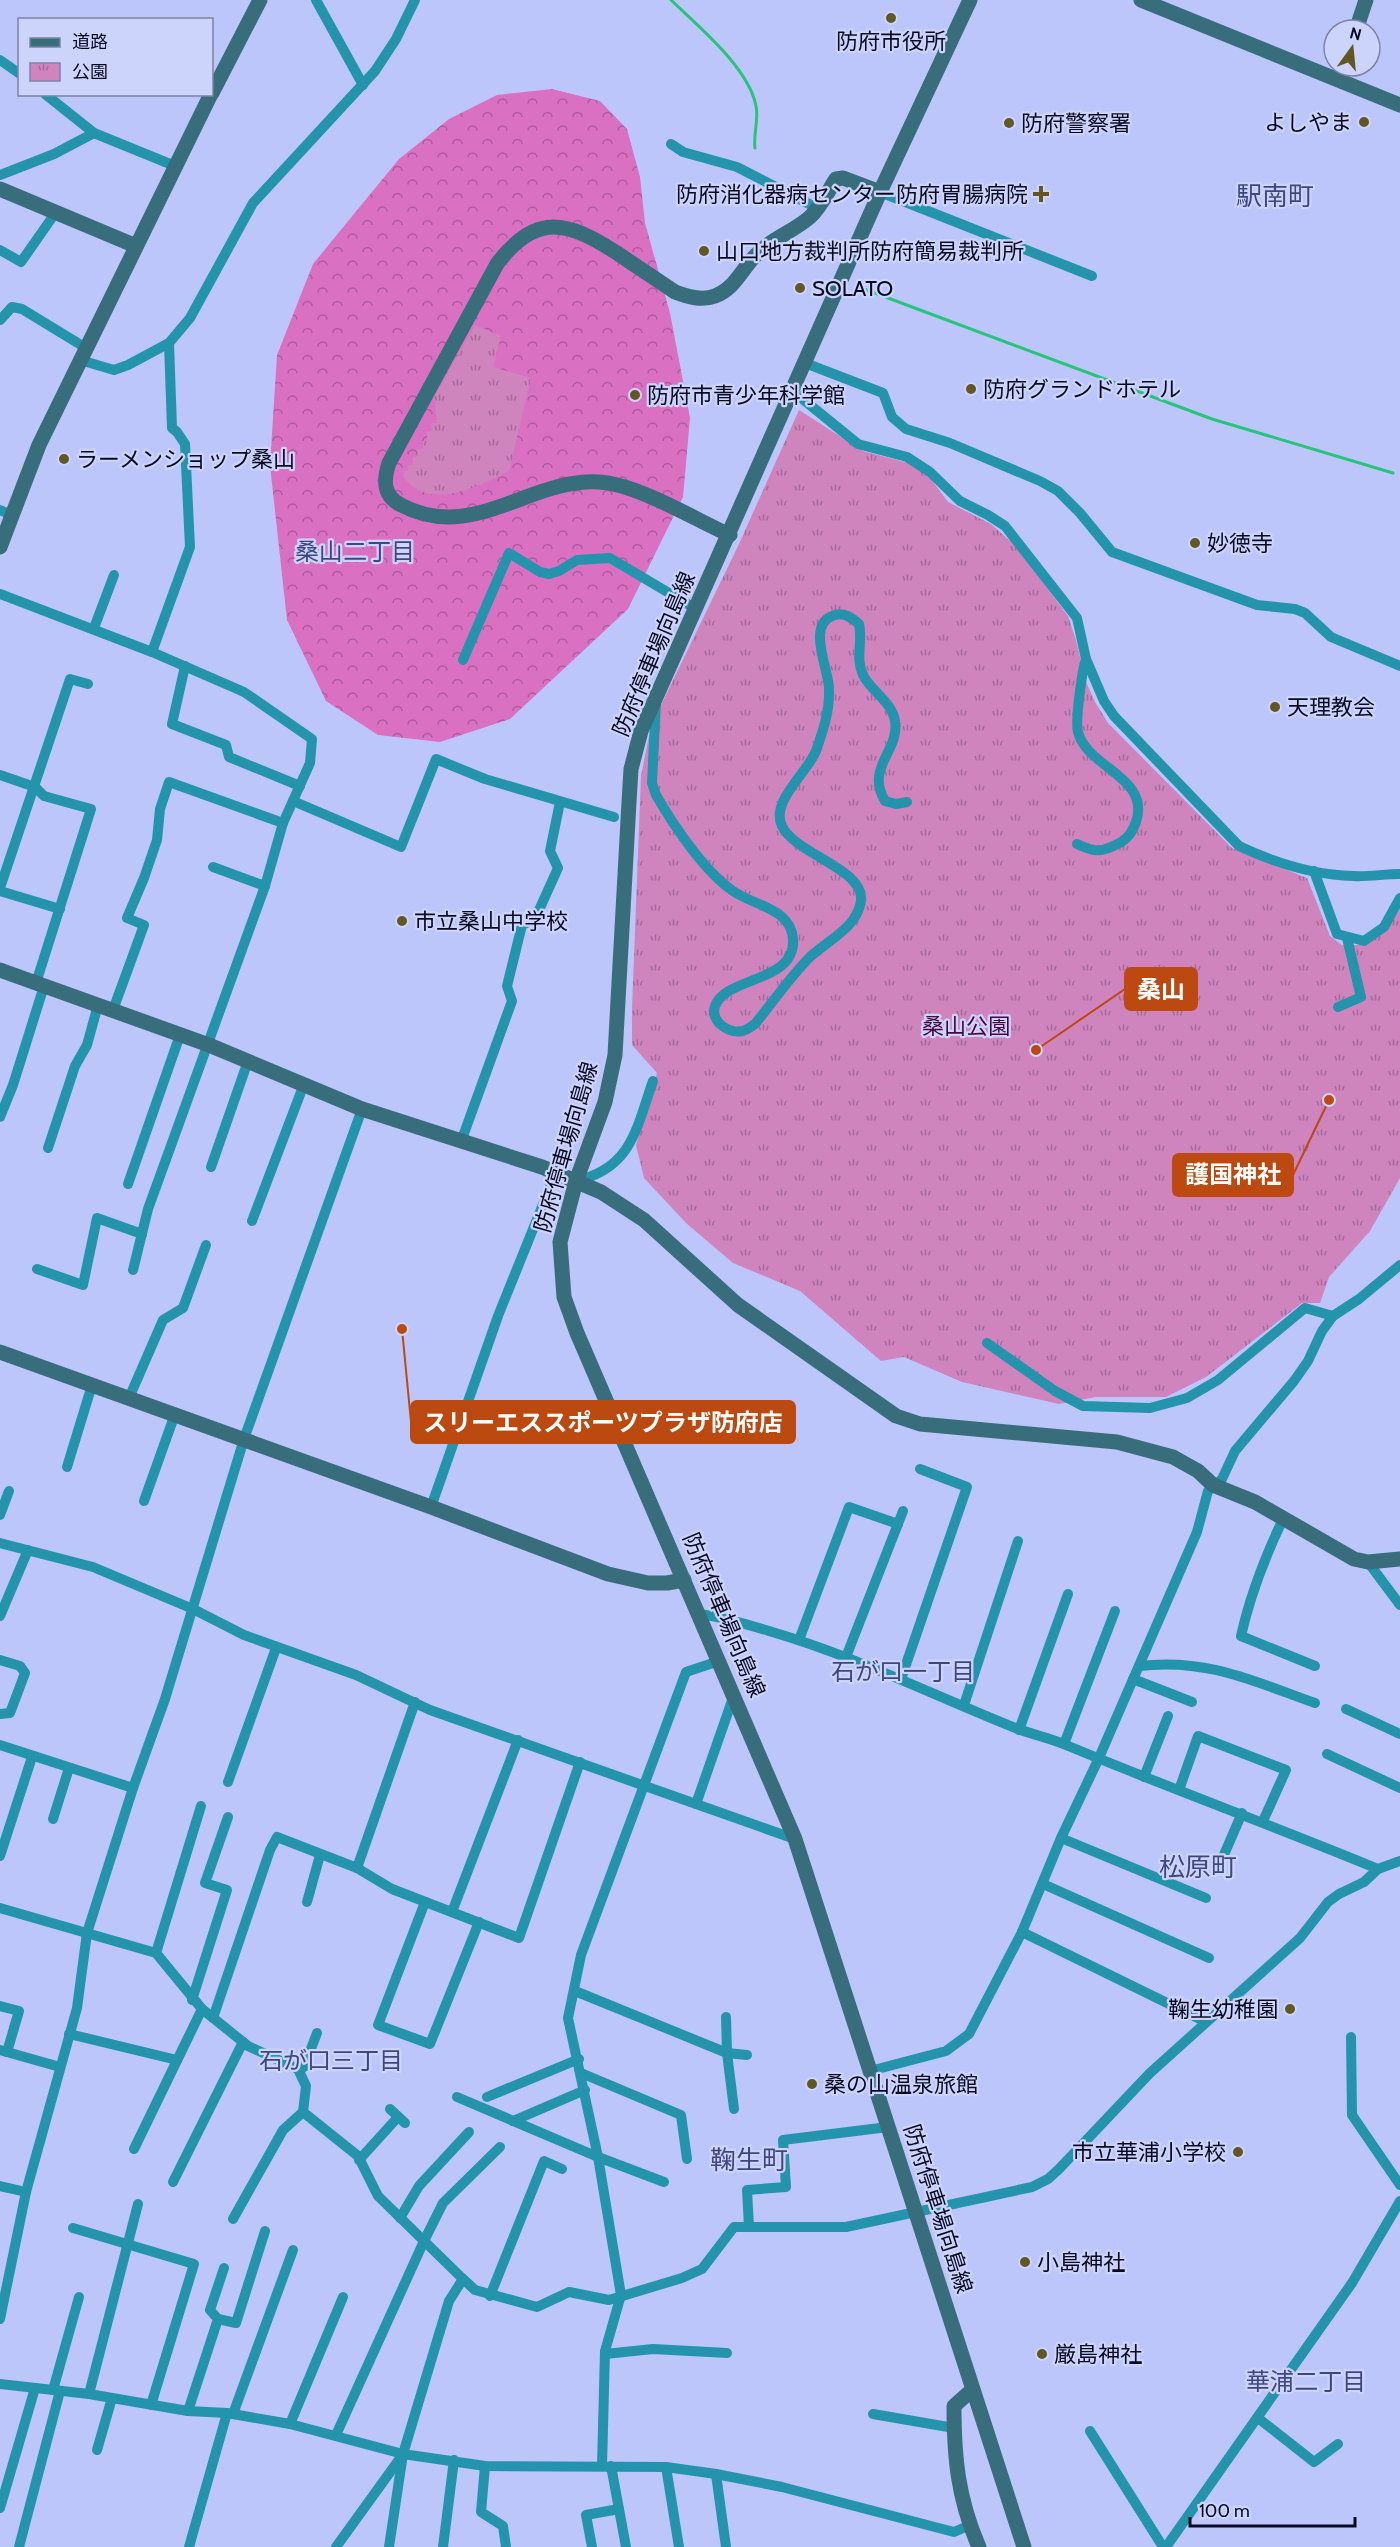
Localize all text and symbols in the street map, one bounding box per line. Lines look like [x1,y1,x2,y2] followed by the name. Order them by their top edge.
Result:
[884,11,898,25] marker: 防府市役所
[18,18,213,96] legend
[1322,18,1382,78] north arrow
[1348,23,1364,45] text: N
[836,28,946,55] place label: 防府市役所
[72,31,108,53] text: 道路
[72,61,108,83] text: 公園
[1264,109,1352,136] place label: よしやま
[1021,110,1131,137] place label: 防府警察署
[1357,115,1371,129] marker: よしやま
[1002,116,1016,130] marker: 防府警察署
[1236,180,1314,212] district label: 駅南町
[676,181,1028,208] place label: 防府消化器病センター防府胃腸病院
[1032,185,1050,203] marker: 防府消化器病センター防府胃腸病院
[716,238,1024,265] place label: 山口地方裁判所防府簡易裁判所
[697,244,711,258] marker: 山口地方裁判所防府簡易裁判所
[812,275,893,302] place label: SOLATO
[793,281,807,295] marker: SOLATO
[983,376,1181,403] place label: 防府グランドホテル
[647,382,845,409] place label: 防府市青少年科学館
[964,382,978,396] marker: 防府グランドホテル
[628,388,642,402] marker: 防府市青少年科学館
[76,446,295,473] place label: ラーメンショップ桑山
[57,452,71,466] marker: ラーメンショップ桑山
[1207,530,1273,557] place label: 妙徳寺
[1188,536,1202,550] marker: 妙徳寺
[295,537,415,566] district label: 桑山二丁目
[607,568,701,740] street label: 防府停車場向島線
[1287,694,1375,721] place label: 天理教会
[1268,700,1282,714] marker: 天理教会
[414,908,568,935] place label: 市立桑山中学校
[395,914,409,928] marker: 市立桑山中学校
[1125,968,1197,1010] callout: 桑山
[1137,975,1185,1004] text: 桑山
[922,1013,1010,1040] park label: 桑山公園
[529,1059,603,1235] street label: 防府停車場向島線
[1173,1154,1293,1196] callout: 護国神社
[1185,1160,1281,1189] text: 護国神社
[411,1401,795,1443] callout: スリーエススポーツプラザ防府店
[423,1408,783,1437] text: スリーエススポーツプラザ防府店
[677,1529,771,1701] street label: 防府停車場向島線
[831,1657,975,1686] district label: 石が口一丁目
[1159,1851,1237,1883] district label: 松原町
[1168,1996,1278,2023] place label: 鞠生幼稚園
[1283,2002,1297,2016] marker: 鞠生幼稚園
[259,2046,403,2075] district label: 石が口三丁目
[824,2071,978,2098] place label: 桑の山温泉旅館
[805,2077,819,2091] marker: 桑の山温泉旅館
[898,2121,978,2297] street label: 防府停車場向島線
[1072,2139,1226,2166] place label: 市立華浦小学校
[710,2144,788,2176] district label: 鞠生町
[1231,2145,1245,2159] marker: 市立華浦小学校
[1037,2249,1125,2276] place label: 小島神社
[1018,2255,1032,2269] marker: 小島神社
[1054,2341,1142,2368] place label: 厳島神社
[1035,2347,1049,2361] marker: 厳島神社
[1246,2367,1366,2396] district label: 華浦二丁目
[1190,2490,1355,2528] scale bar
[1199,2500,1250,2522] text: 100 m

